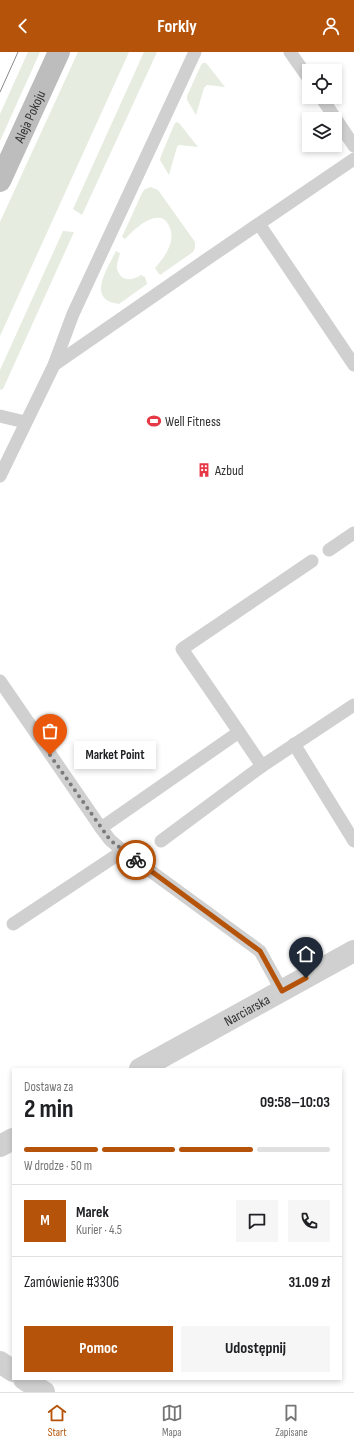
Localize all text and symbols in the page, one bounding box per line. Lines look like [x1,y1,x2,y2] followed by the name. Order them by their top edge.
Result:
[12,15,34,37] icon: back
[320,15,342,37] icon: person
[157,16,197,37] text: Forkly
[302,64,342,152] map controls
[302,64,342,104] button: locate
[10,88,49,146] street label: Aleja Pokoju
[302,112,342,152] button: layers
[146,413,162,429] sports icon: Well Fitness
[165,413,221,430] place label: Well Fitness
[196,462,212,478] building icon: Azbud
[214,462,244,479] place label: Azbud
[33,714,67,755] pin
[39,720,61,742] icon: bag
[74,741,156,769] callout: Market Point
[86,747,144,763] text: Market Point
[116,840,156,880] courier
[125,849,147,871] icon: bike
[289,937,323,978] pin
[295,943,317,965] icon: home
[221,991,273,1030] street label: Narciarska
[24,1079,73,1095] text: Dostawa za
[260,1093,330,1112] text: 09:58–10:03
[24,1094,74,1125] text: 2 min
[24,1158,92,1174] text: W drodze · 50 m
[236,1200,278,1242] button: chat
[288,1200,330,1242] button: phone
[76,1203,109,1222] text: Marek
[40,1211,50,1230] text: M
[76,1222,122,1238] text: Kurier · 4.5
[24,1273,119,1292] text: Zamówienie #3306
[289,1273,330,1292] text: 31.09 zł
[24,1326,173,1372] button: Pomoc
[181,1326,330,1372] button: Udostępnij
[46,1402,68,1439] tab: Start
[161,1402,183,1439] tab: Mapa
[275,1402,308,1439] tab: Zapisane

